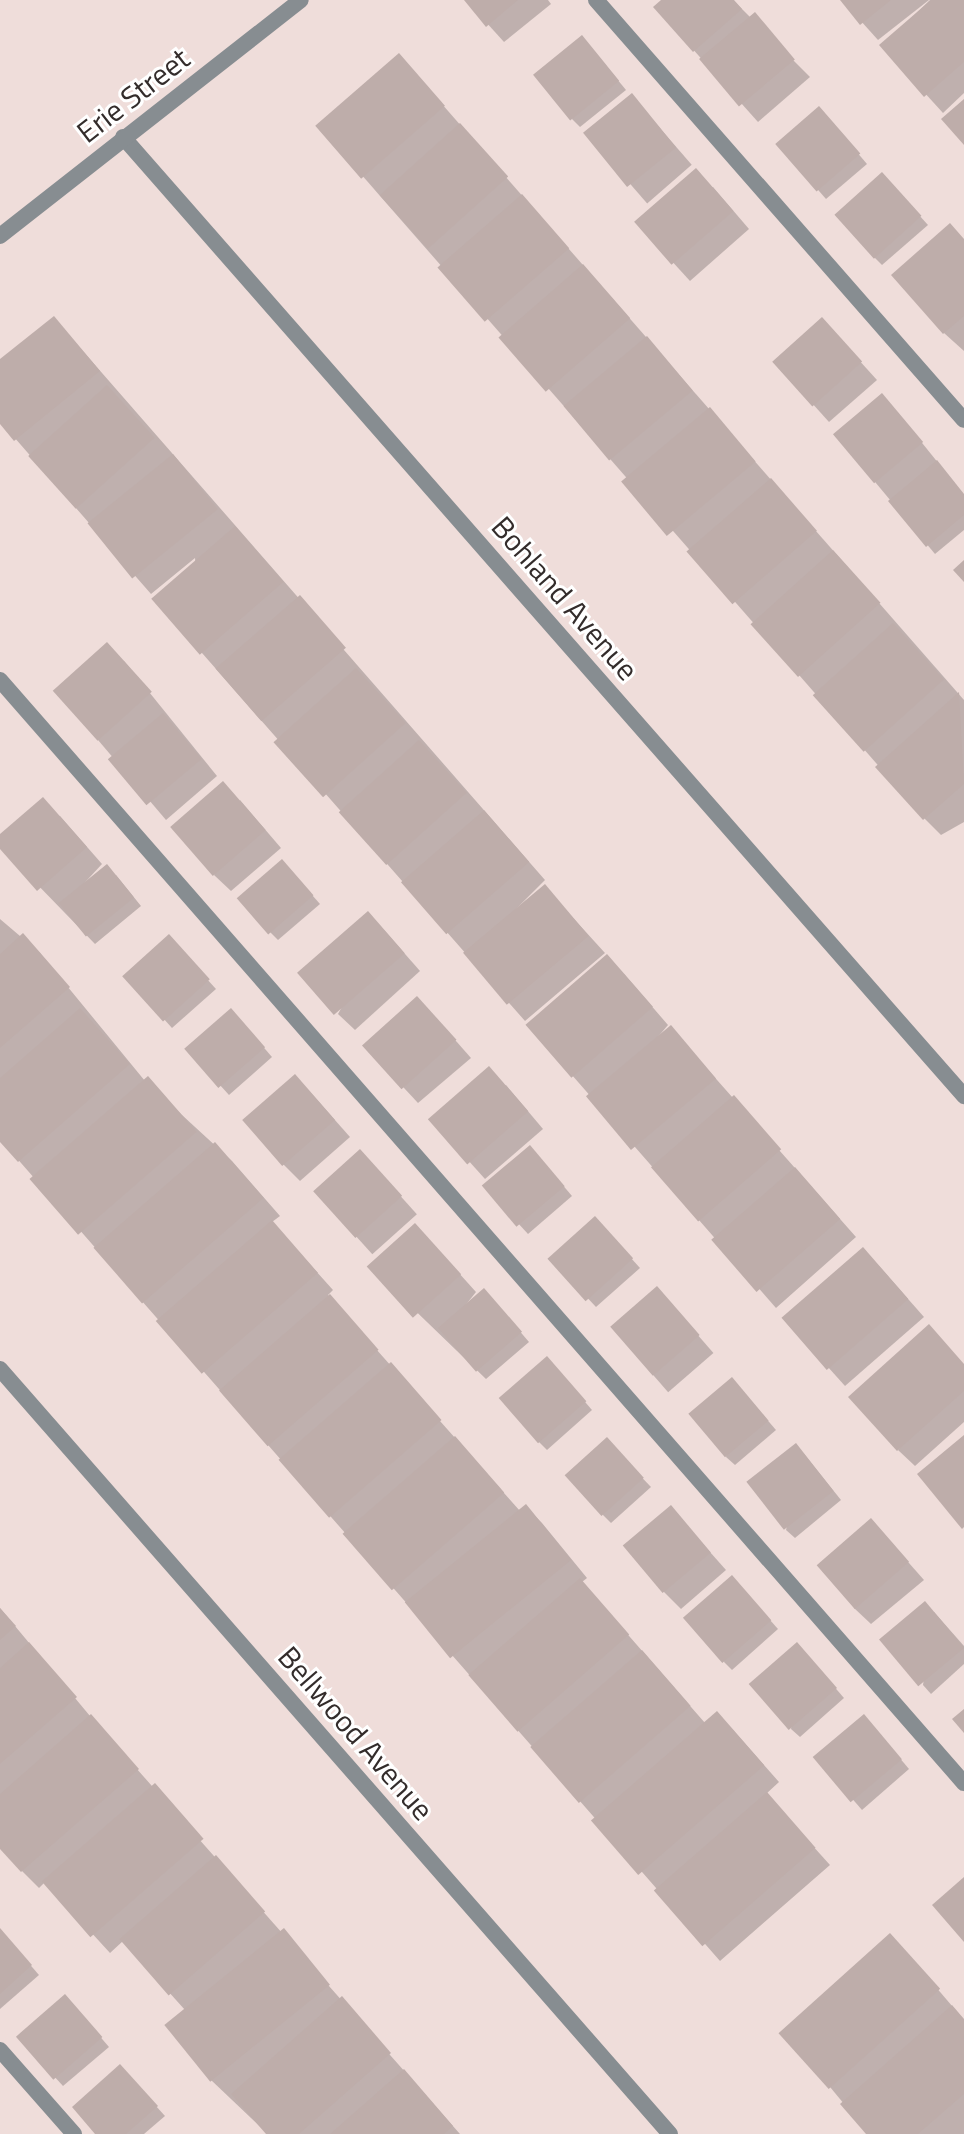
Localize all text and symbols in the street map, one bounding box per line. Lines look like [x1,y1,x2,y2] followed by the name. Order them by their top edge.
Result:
[70,40,196,150] street label: Erie Street
[484,509,646,687] street label: Bohland Avenue
[271,1639,441,1827] street label: Bellwood Avenue

